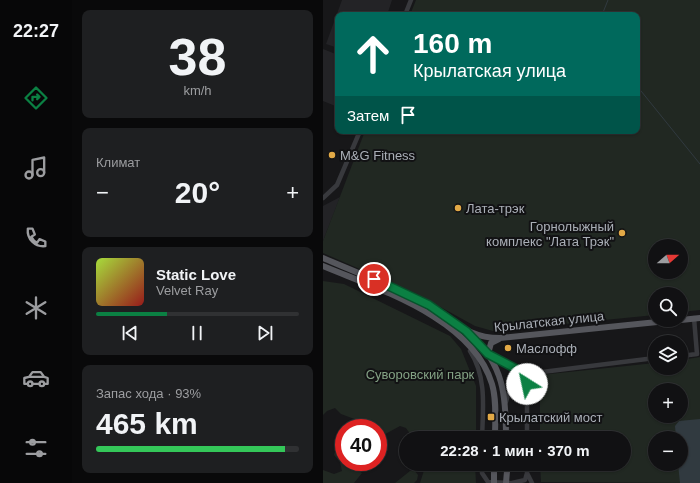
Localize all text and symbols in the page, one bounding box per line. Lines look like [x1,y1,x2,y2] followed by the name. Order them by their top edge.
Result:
[13,21,59,41] text: 22:27
[169,28,226,86] text: 38
[347,28,399,80] icon: ahead
[413,28,492,59] text: 160 m
[413,61,566,81] text: Крылатская улица
[183,83,212,98] text: km/h
[22,84,50,112] icon: directions
[397,104,419,126] icon: arrive
[347,107,389,124] text: Затем
[340,148,416,163] place label: M&G Fitness
[327,150,337,160] marker: M&G Fitness
[22,154,50,182] icon: music
[96,155,140,170] text: Климат
[175,176,220,209] text: 20°
[96,180,109,205] text: −
[286,180,299,205] text: +
[466,201,525,216] place label: Лата-трэк
[453,203,463,213] marker: Лата-трэк
[486,219,614,249] place label: Горнолыжный комплекс "Лата Трэк"
[22,224,50,252] icon: phone
[617,228,627,238] marker: Горнолыжный комплекс "Лата Трэк"
[648,239,688,279] north arrow
[648,239,688,471] map controls
[357,262,391,296] pin
[156,266,236,283] text: Static Love
[363,268,385,290] icon: arrive
[156,283,218,298] text: Velvet Ray
[648,287,688,327] button: search
[22,294,50,322] icon: climate
[493,308,606,335] street label: Крылатская улица
[119,322,141,344] icon: previous
[186,322,208,344] icon: pause
[254,322,276,344] icon: next
[648,335,688,375] button: layers
[516,341,577,356] place label: Маслофф
[503,343,513,353] marker: Маслофф
[506,363,548,405] position arrow
[22,364,50,392] icon: car
[366,367,475,382] park label: Суворовский парк
[648,383,688,423] button: +
[96,386,201,401] text: Запас хода · 93%
[96,407,198,440] text: 465 km
[499,410,602,425] place label: Крылатский мост
[486,412,496,422] marker: Крылатский мост
[335,419,387,471] speed limit sign: 40
[648,431,688,471] button: −
[22,434,50,462] icon: filters
[440,442,590,459] text: 22:28 · 1 мин · 370 m

